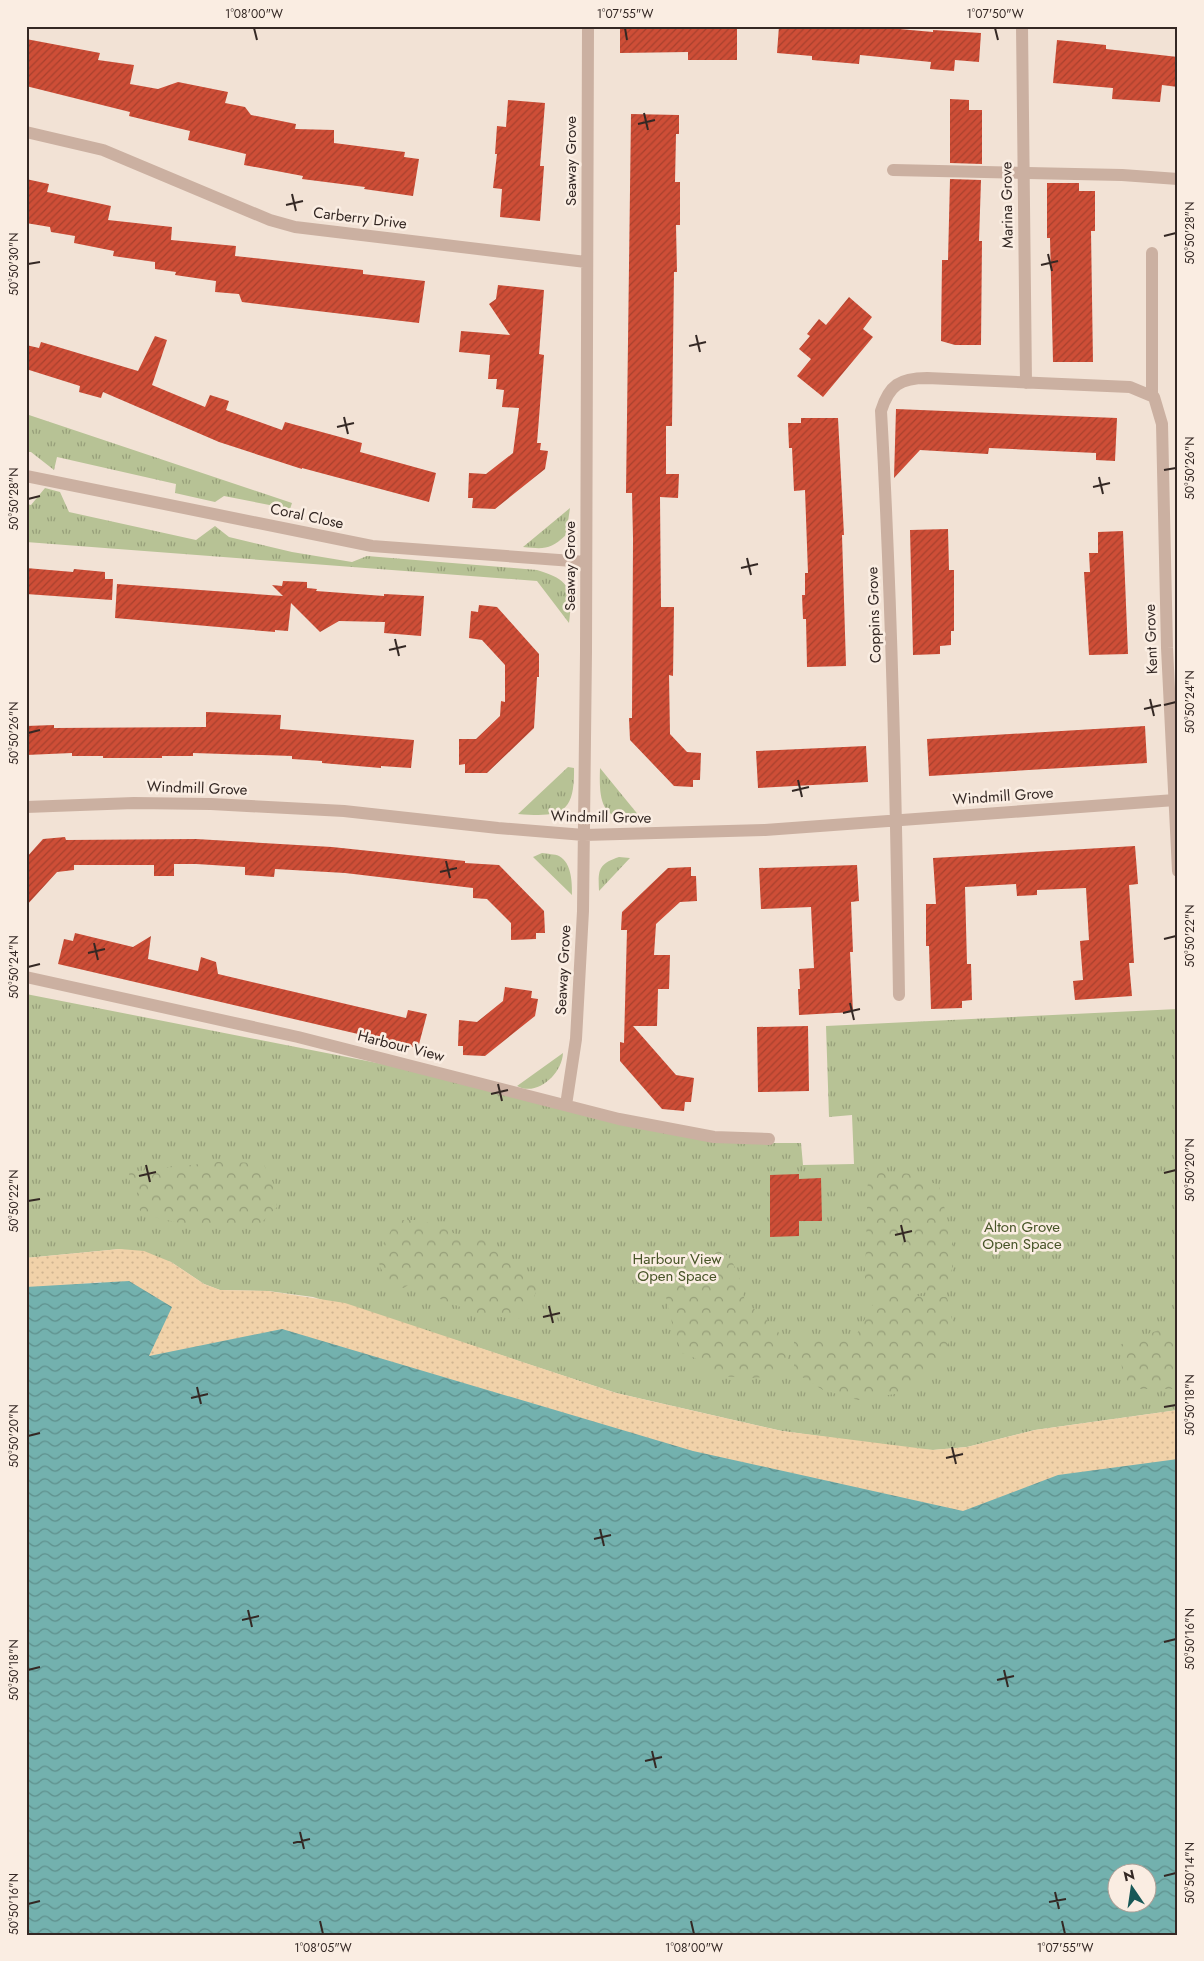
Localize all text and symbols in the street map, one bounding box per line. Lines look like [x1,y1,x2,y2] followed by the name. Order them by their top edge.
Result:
[225,5,283,23] text: 1°08'00"W
[597,5,653,23] text: 1°07'55"W
[966,5,1024,23] text: 1°07'50"W
[560,116,582,206] street label: Seaway Grove
[995,161,1019,248] street label: Marina Grove
[312,201,408,235] street label: Carberry Drive
[1181,202,1199,264] text: 50°50'28"N
[5,232,23,296] text: 50°50'30"N
[1181,436,1199,500] text: 50°50'26"N
[5,468,23,530] text: 50°50'28"N
[268,497,346,535] street label: Coral Close
[559,521,581,611] street label: Seaway Grove
[861,566,887,664] street label: Coppins Grove
[1139,603,1163,675] street label: Kent Grove
[1181,670,1199,734] text: 50°50'24"N
[5,701,23,765] text: 50°50'26"N
[146,775,248,801] street label: Windmill Grove
[952,781,1054,810] street label: Windmill Grove
[550,805,652,829] street label: Windmill Grove
[1181,904,1199,968] text: 50°50'22"N
[550,924,576,1016] street label: Seaway Grove
[5,935,23,999] text: 50°50'24"N
[355,1025,448,1068] street label: Harbour View
[1181,1138,1199,1202] text: 50°50'20"N
[5,1169,23,1233] text: 50°50'22"N
[982,1216,1062,1255] park label: Alton Grove Open Space
[633,1248,722,1287] park label: Harbour View Open Space
[1181,1374,1199,1436] text: 50°50'18"N
[5,1404,23,1468] text: 50°50'20"N
[1181,1608,1199,1670] text: 50°50'16"N
[5,1639,23,1701] text: 50°50'18"N
[1181,1842,1199,1904] text: 50°50'14"N
[1106,1864,1156,1914] north arrow
[1121,1864,1137,1886] text: N
[5,1873,23,1935] text: 50°50'16"N
[294,1939,352,1957] text: 1°08'05"W
[665,1939,723,1957] text: 1°08'00"W
[1037,1939,1093,1957] text: 1°07'55"W

